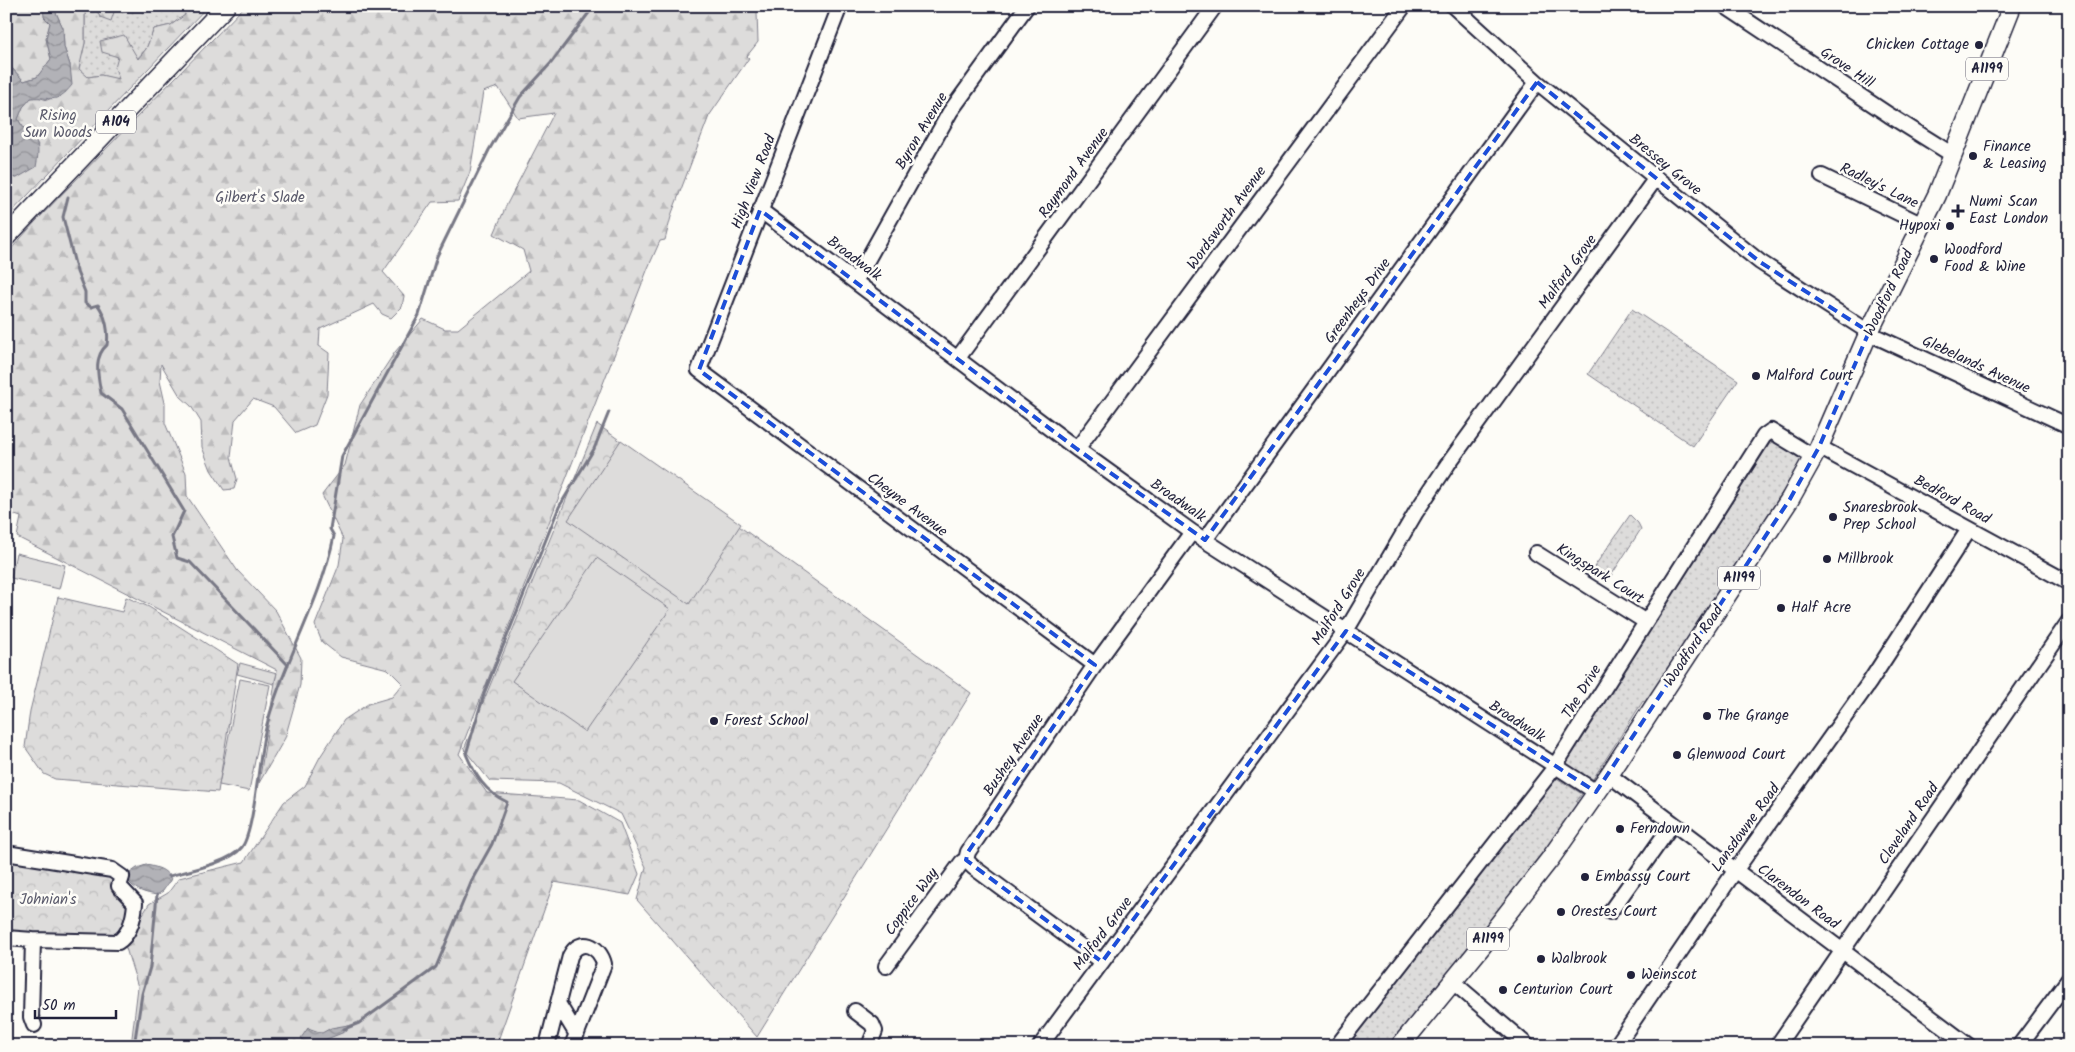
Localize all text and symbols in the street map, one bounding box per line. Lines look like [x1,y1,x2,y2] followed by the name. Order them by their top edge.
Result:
[1866,33,1969,57] place label: Chicken Cottage
[1973,39,1985,51] marker: Chicken Cottage
[1815,41,1879,95] street label: Grove Hill
[1966,58,2008,80] road number: A1199
[889,88,955,174] street label: Byron Avenue
[24,104,93,145] park label: Rising Sun Woods
[96,110,136,134] road number: A104
[1033,122,1115,223] street label: Raymond Avenue
[1623,128,1707,202] street label: Bressey Grove
[725,131,783,233] street label: High View Road
[1983,135,2047,176] place label: Finance & Leasing
[1967,150,1979,162] marker: Finance & Leasing
[1835,157,1923,216] street label: Radley's Lane
[1181,161,1273,275] street label: Wordsworth Avenue
[215,186,305,210] park label: Gilbert's Slade
[1969,190,2048,231] place label: Numi Scan East London
[1951,204,1965,218] marker: Numi Scan East London
[1899,214,1941,238] place label: Hypoxi
[1944,220,1956,232] marker: Hypoxi
[1533,229,1604,314] street label: Malford Grove
[821,230,887,288] street label: Broadwalk
[1944,238,2026,279] place label: Woodford Food & Wine
[1858,245,1921,340] street label: Woodford Road
[1319,253,1398,349] street label: Greenheys Drive
[1928,253,1940,265] marker: Woodford Food & Wine
[1918,329,2034,401] street label: Glebelands Avenue
[1766,364,1853,388] place label: Malford Court
[1750,370,1762,382] marker: Malford Court
[862,467,953,544] street label: Cheyne Avenue
[1909,469,1995,531] street label: Bedford Road
[1145,473,1212,530] street label: Broadwalk
[1843,496,1919,537] place label: Snaresbrook Prep School
[1827,511,1839,523] marker: Snaresbrook Prep School
[1551,537,1649,611] street label: Kingspark Court
[1837,547,1894,571] place label: Millbrook
[1821,553,1833,565] marker: Millbrook
[1306,563,1372,650] street label: Malford Grove
[1718,566,1760,590] road number: A1199
[1791,596,1851,620] place label: Half Acre
[1658,600,1730,692] street label: Woodford Road
[1775,602,1787,614] marker: Half Acre
[1556,660,1608,724] street label: The Drive
[1484,695,1551,750] street label: Broadwalk
[1717,704,1789,728] place label: The Grange
[724,709,809,733] place label: Forest School
[977,709,1051,801] street label: Bushey Avenue
[1701,710,1713,722] marker: The Grange
[708,715,720,727] marker: Forest School
[1687,743,1786,767] place label: Glenwood Court
[1671,749,1683,761] marker: Glenwood Court
[1705,778,1787,877] street label: Lansdowne Road
[1873,778,1946,870] street label: Cleveland Road
[1630,817,1690,841] place label: Ferndown
[1614,823,1626,835] marker: Ferndown
[1752,858,1845,936] street label: Clarendon Road
[879,862,945,941] street label: Coppice Way
[1595,865,1690,889] place label: Embassy Court
[1579,871,1591,883] marker: Embassy Court
[19,888,77,912] park label: Johnian's
[1067,892,1139,976] street label: Malford Grove
[1571,900,1657,924] place label: Orestes Court
[1555,906,1567,918] marker: Orestes Court
[1467,928,1509,951] road number: A1199
[1551,947,1608,971] place label: Walbrook
[1535,953,1547,965] marker: Walbrook
[1641,963,1697,987] place label: Weinscot
[1625,969,1637,981] marker: Weinscot
[1513,978,1613,1002] place label: Centurion Court
[1497,984,1509,996] marker: Centurion Court
[35,987,116,1019] scale bar
[42,994,76,1018] text: 50 m

